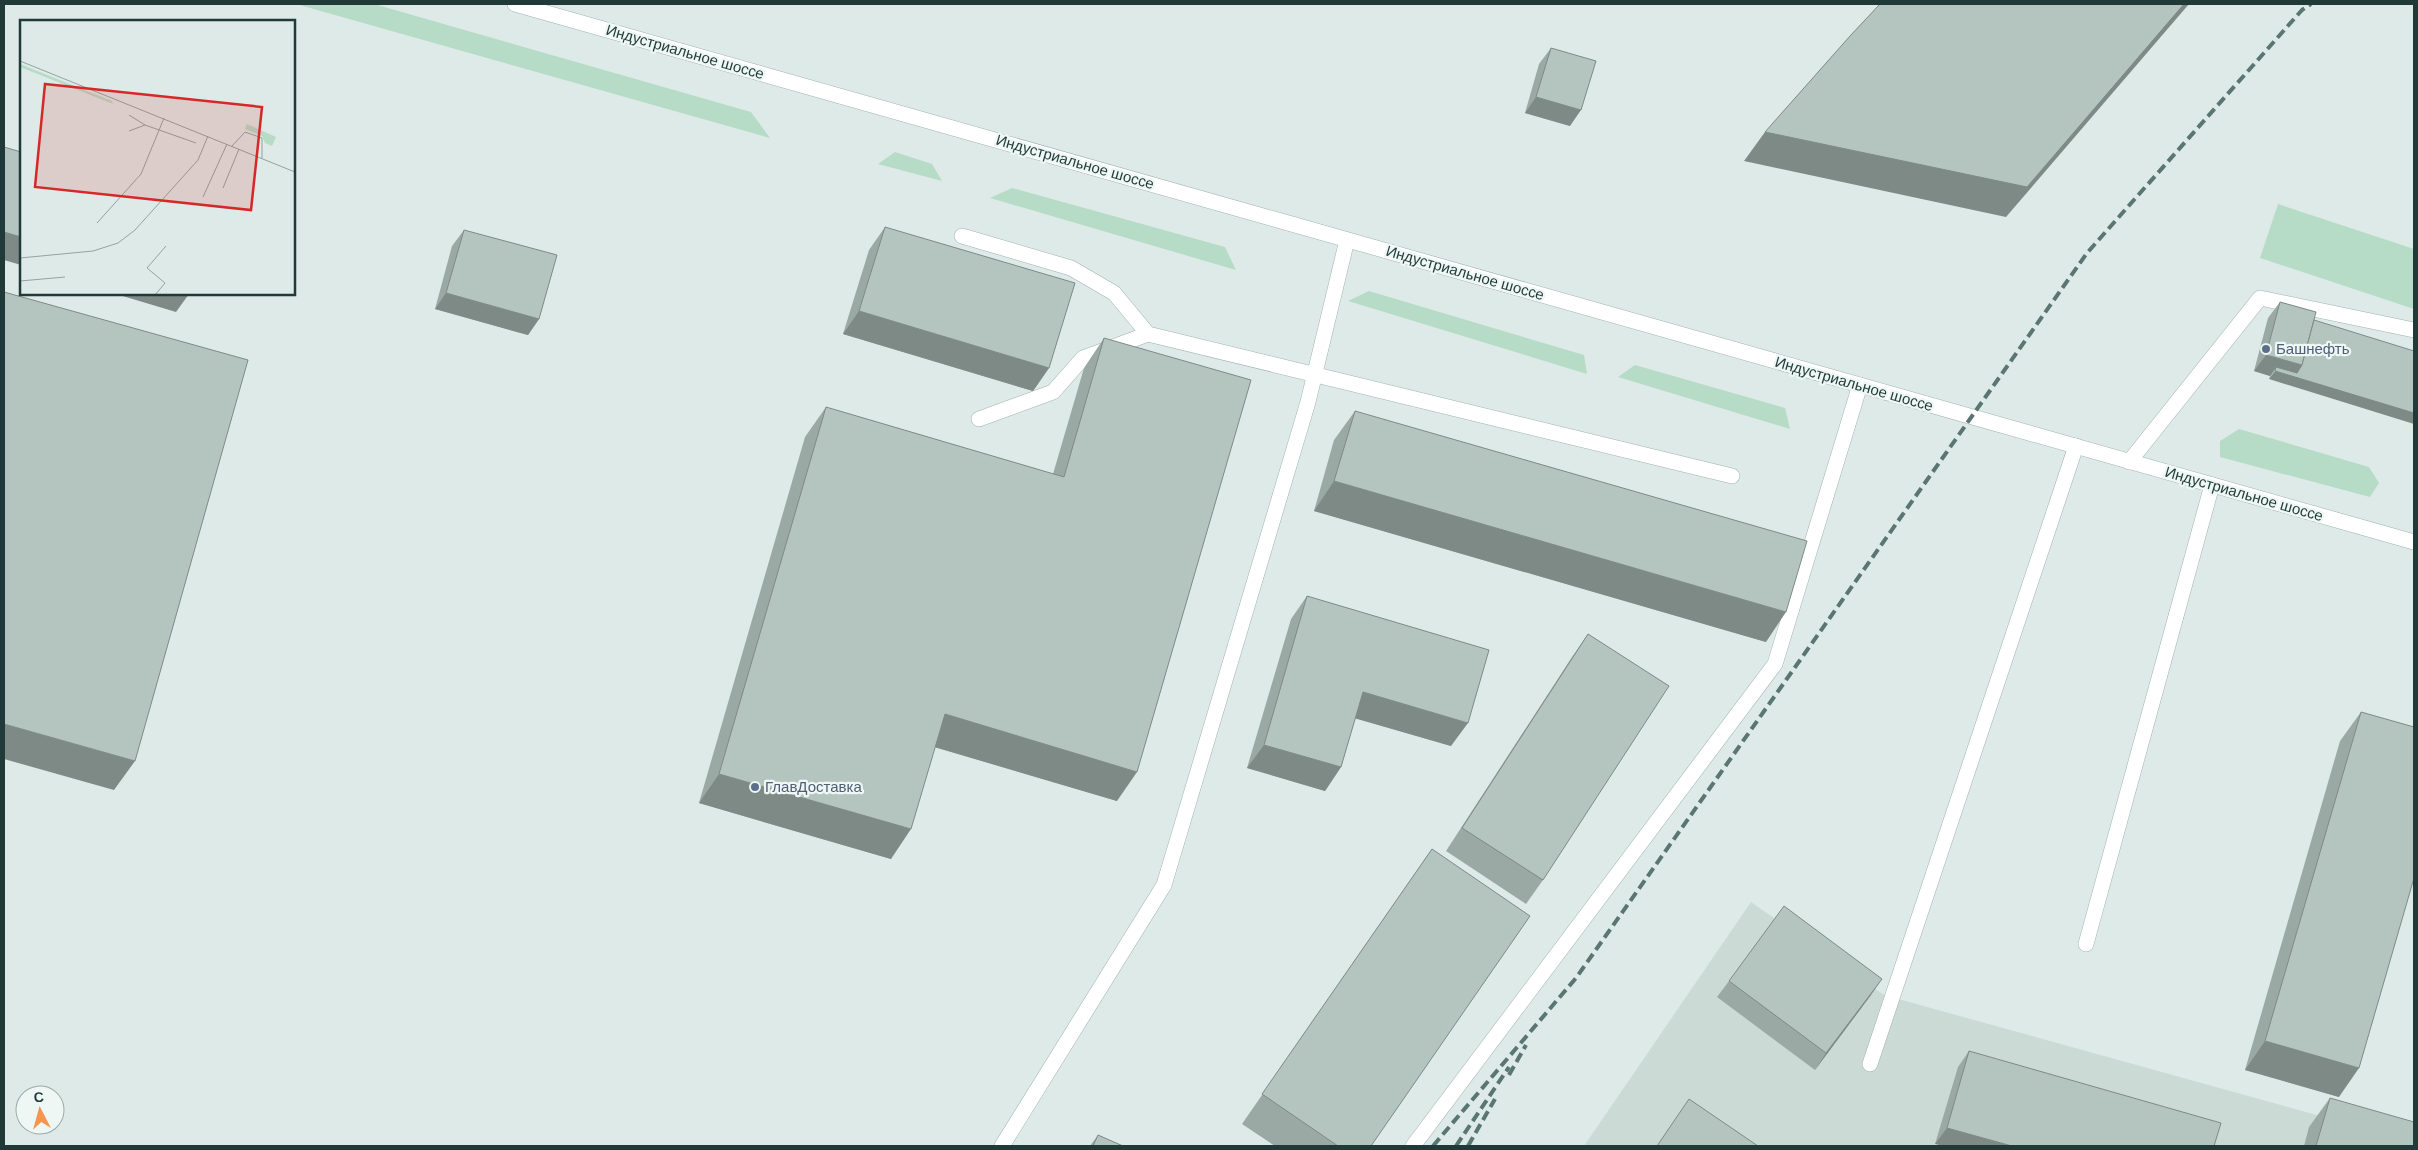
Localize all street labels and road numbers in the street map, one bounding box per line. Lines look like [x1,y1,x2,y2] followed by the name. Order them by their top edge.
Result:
[604,20,766,84] street label: Индустриальное шоссе
[994,130,1156,194] street label: Индустриальное шоссе
[1384,241,1546,305] street label: Индустриальное шоссе
[1773,352,1935,416] street label: Индустриальное шоссе
[2163,462,2325,526] street label: Индустриальное шоссе

